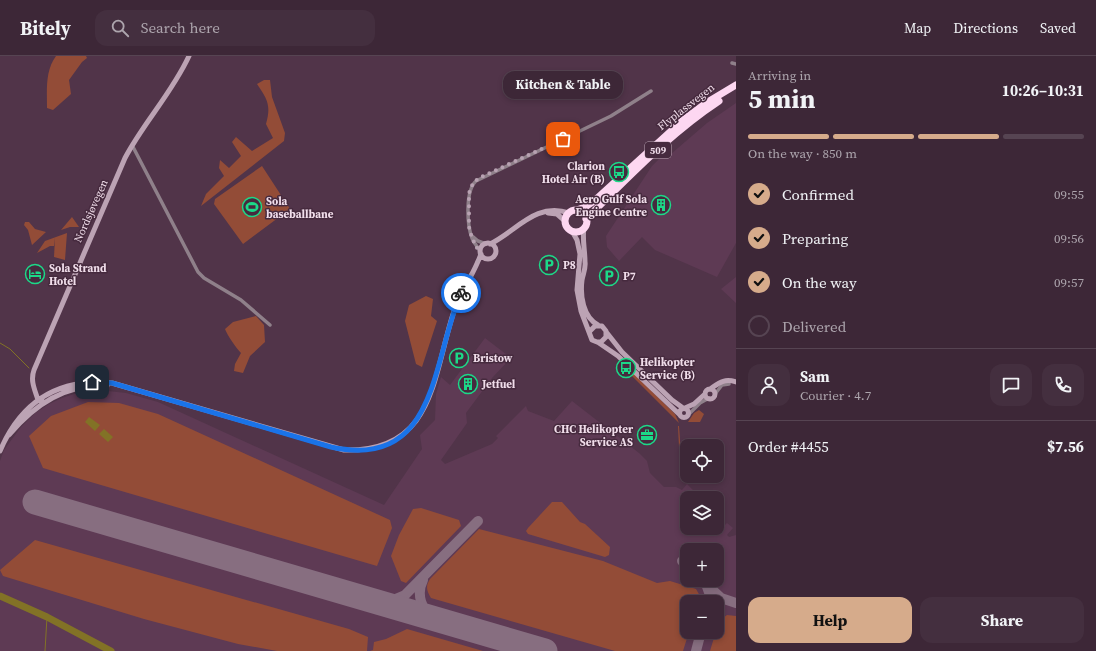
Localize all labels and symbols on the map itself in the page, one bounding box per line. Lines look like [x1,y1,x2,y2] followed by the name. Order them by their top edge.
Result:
[503,71,623,99] callout: Kitchen & Table
[654,80,718,134] street label: Flyplassvegen
[546,122,580,156] pin
[645,142,671,158] road number: 509
[542,159,605,187] place label: Clarion Hotel Air (B)
[608,161,630,183] bus stop icon: Clarion Hotel Air (B)
[70,177,112,245] street label: Nordsjøvegen
[575,192,647,220] place label: Aero Gulf Sola Engine Centre
[266,194,334,222] place label: Sola baseballbane
[650,194,672,216] building icon: Aero Gulf Sola Engine Centre
[241,196,263,218] sports icon: Sola baseballbane
[538,254,560,276] parking icon: P8
[563,258,576,273] place label: P8
[49,261,107,289] place label: Sola Strand Hotel
[24,263,46,285] hotel icon: Sola Strand Hotel
[598,265,620,287] parking icon: P7
[623,269,636,284] place label: P7
[441,273,481,313] courier
[448,347,470,369] parking icon: Bristow
[473,351,513,366] place label: Bristow
[640,355,695,383] place label: Helikopter Service (B)
[615,357,637,379] bus stop icon: Helikopter Service (B)
[75,365,109,399] pin
[457,373,479,395] building icon: Jetfuel
[481,377,516,392] place label: Jetfuel
[554,422,634,450] place label: CHC Helikopter Service AS
[636,424,658,446] office icon: CHC Helikopter Service AS

